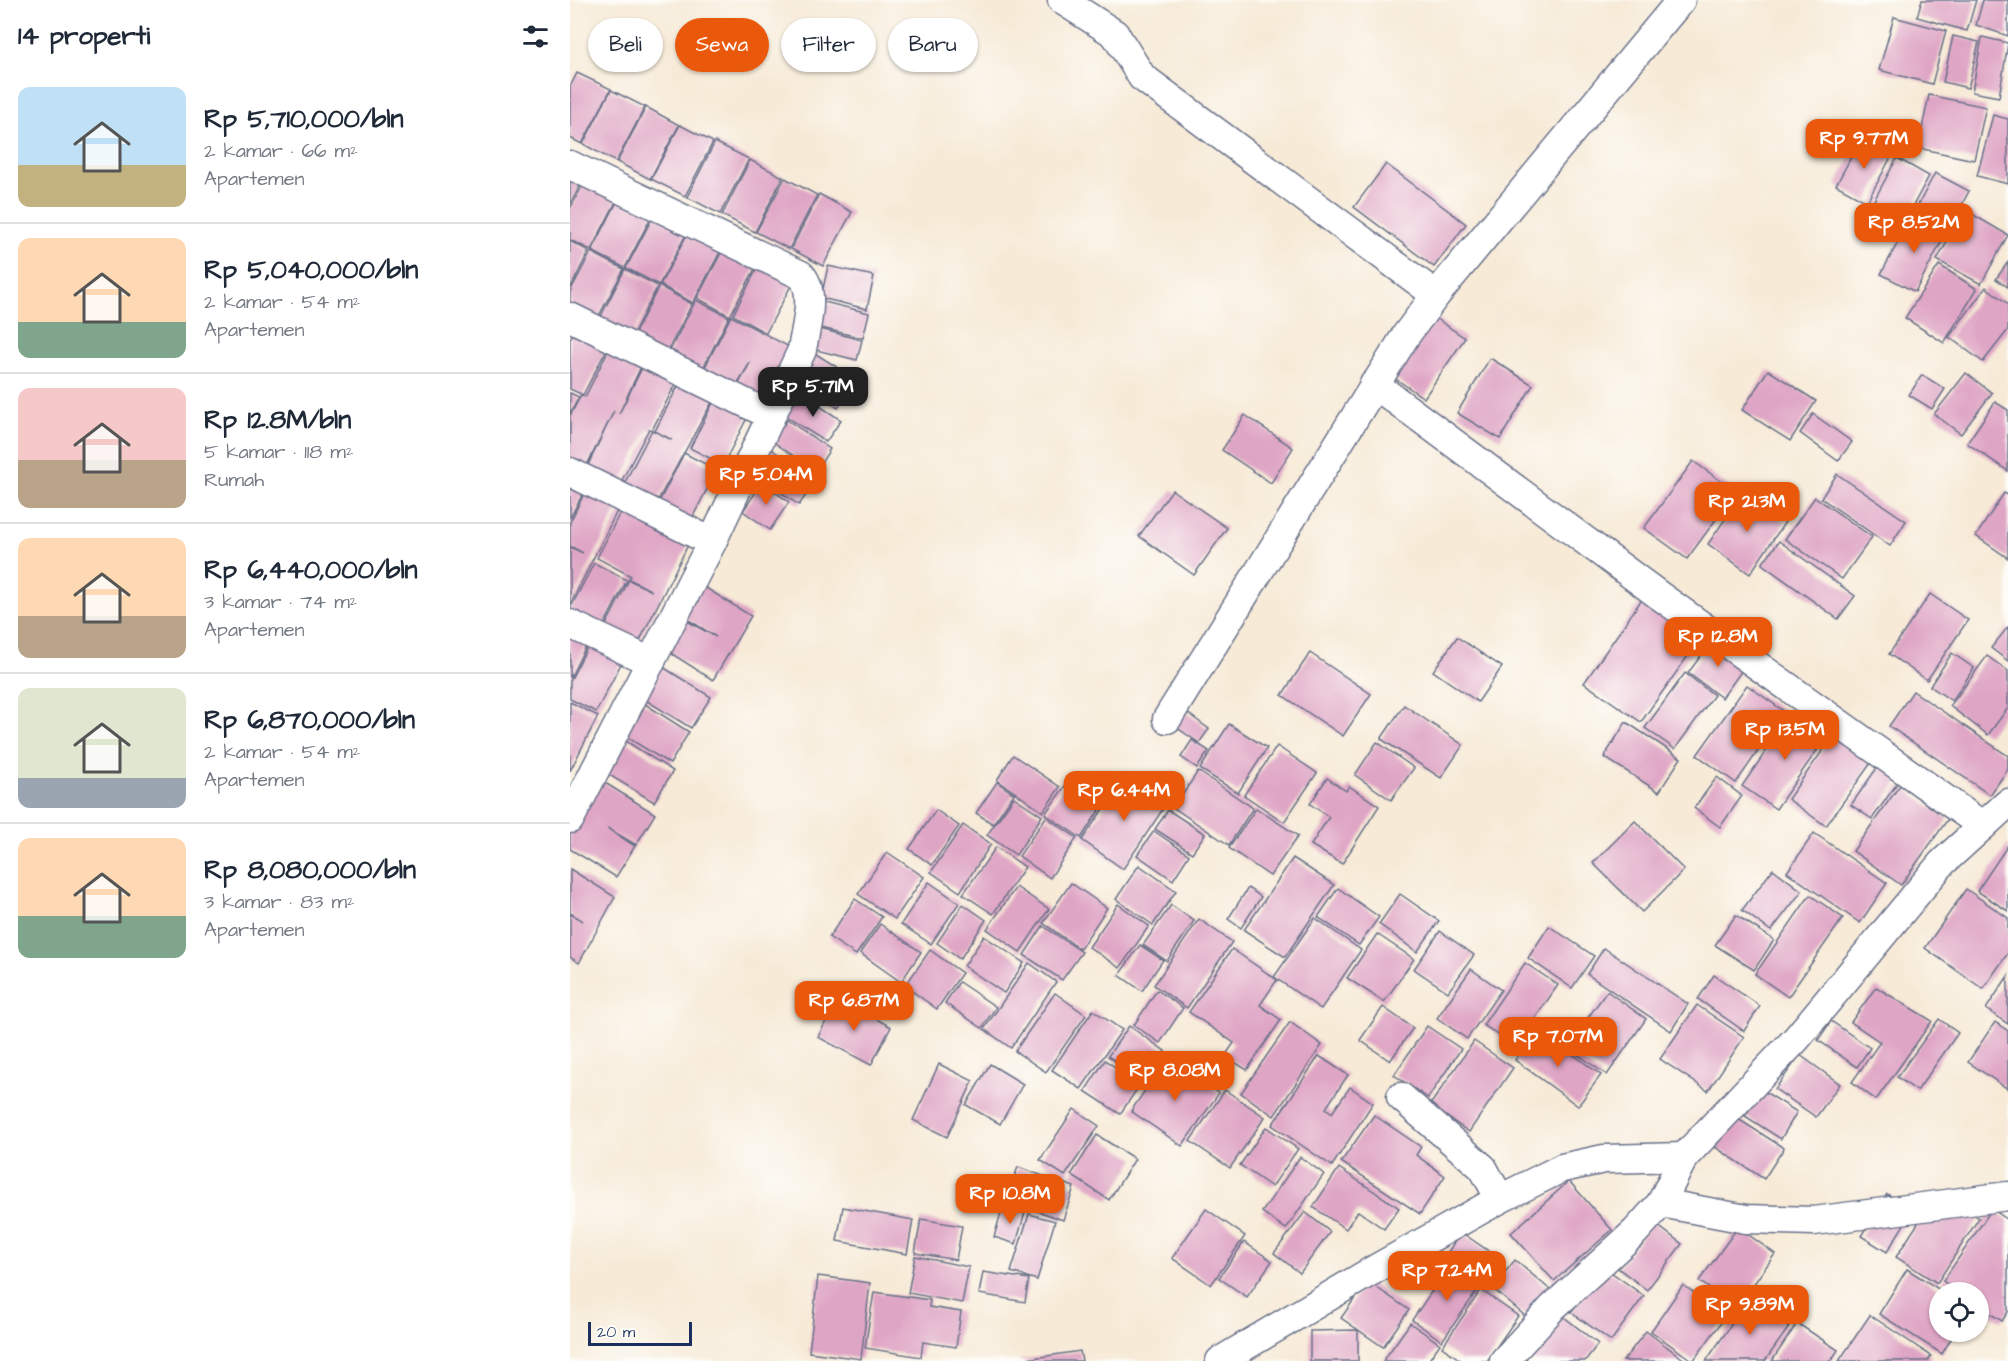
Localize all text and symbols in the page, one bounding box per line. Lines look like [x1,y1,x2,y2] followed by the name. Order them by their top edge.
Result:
[18,18,150,54] text: 14 properti
[588,18,663,72] chip: Beli
[675,18,769,72] chip: Sewa
[781,18,876,72] chip: Filter
[888,18,978,72] chip: Baru
[519,20,552,53] icon: filters
[204,101,404,137] text: Rp 5,710,000/bln
[66,111,138,183] icon: home
[1802,119,1926,170] pin: Rp 9.77M
[1820,124,1908,152] text: Rp 9.77M
[204,137,358,165] text: 2 kamar · 66 m²
[204,165,304,193] text: Apartemen
[1852,203,1976,254] pin: Rp 8.52M
[1868,208,1960,236] text: Rp 8.52M
[204,252,418,288] text: Rp 5,040,000/bln
[66,262,138,334] icon: home
[204,288,360,316] text: 2 kamar · 54 m²
[204,316,304,344] text: Apartemen
[751,367,875,418] pin: Rp 5.71M
[772,372,854,400] text: Rp 5.71M
[204,402,351,438] text: Rp 12.8M/bln
[66,412,138,484] icon: home
[204,438,353,466] text: 5 kamar · 118 m²
[704,455,828,506] pin: Rp 5.04M
[719,460,813,488] text: Rp 5.04M
[204,466,264,494] text: Rumah
[1685,482,1809,533] pin: Rp 21.3M
[1709,487,1785,515] text: Rp 21.3M
[204,552,417,588] text: Rp 6,440,000/bln
[66,562,138,634] icon: home
[204,588,357,616] text: 3 kamar · 74 m²
[204,616,304,644] text: Apartemen
[1656,617,1780,668] pin: Rp 12.8M
[1678,622,1758,650] text: Rp 12.8M
[204,702,415,738] text: Rp 6,870,000/bln
[1723,710,1847,761] pin: Rp 13.5M
[66,712,138,784] icon: home
[1745,715,1825,743] text: Rp 13.5M
[204,738,360,766] text: 2 kamar · 54 m²
[204,766,304,794] text: Apartemen
[1062,771,1186,822] pin: Rp 6.44M
[1078,776,1170,804] text: Rp 6.44M
[204,852,416,888] text: Rp 8,080,000/bln
[66,862,138,934] icon: home
[204,888,354,916] text: 3 kamar · 83 m²
[204,916,304,944] text: Apartemen
[792,981,916,1032] pin: Rp 6.87M
[809,986,899,1014] text: Rp 6.87M
[1496,1017,1620,1068] pin: Rp 7.07M
[1513,1022,1603,1050] text: Rp 7.07M
[1113,1051,1237,1102] pin: Rp 8.08M
[1129,1056,1221,1084] text: Rp 8.08M
[948,1174,1072,1225] pin: Rp 10.8M
[970,1179,1050,1207] text: Rp 10.8M
[1385,1251,1509,1302] pin: Rp 7.24M
[1402,1256,1492,1284] text: Rp 7.24M
[1929,1282,1989,1342] map controls
[1929,1282,1989,1342] button: locate
[1688,1285,1812,1336] pin: Rp 9.89M
[1706,1290,1794,1318] text: Rp 9.89M
[588,1319,692,1346] scale bar
[597,1321,635,1343] text: 20 m

